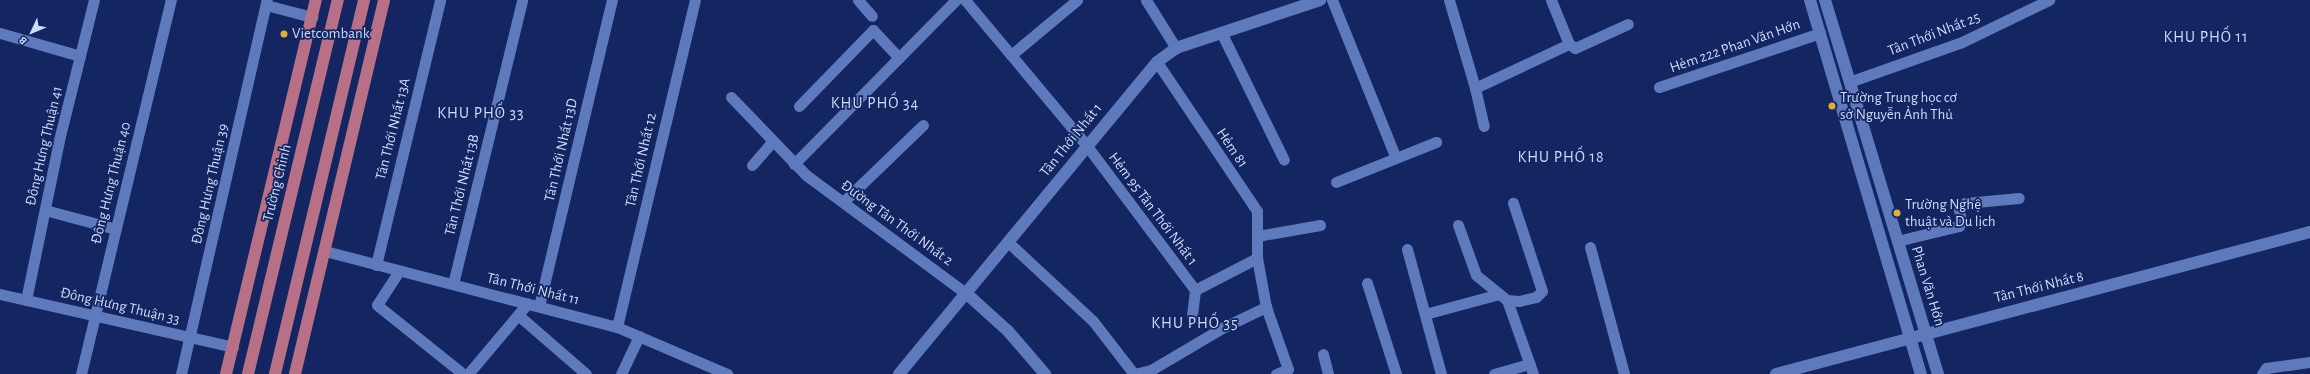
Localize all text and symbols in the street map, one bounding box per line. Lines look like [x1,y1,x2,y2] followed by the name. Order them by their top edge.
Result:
[1885,8,1983,60] street label: Tân Thới Nhất 25
[12,12,52,52] north arrow
[1667,15,1803,77] street label: Hẻm 222 Phan Văn Hớn
[292,25,370,43] place label: Vietcombank
[2163,27,2249,47] district label: KHU PHỐ 11
[279,29,289,39] marker: Vietcombank
[17,35,29,47] text: B
[372,76,414,182] street label: Tân Thới Nhất 13A
[21,84,67,208] street label: Đông Hưng Thuận 41
[1840,88,1957,123] place label: Trường Trung học cơ sở Nguyễn Ảnh Thủ
[831,93,919,113] district label: KHU PHỐ 34
[540,97,582,203] street label: Tân Thới Nhất 13D
[1036,99,1106,181] street label: Tân Thới Nhất 1
[1827,101,1837,111] marker: Trường Trung học cơ sở Nguyễn Ảnh Thủ
[437,103,525,123] district label: KHU PHỐ 33
[621,111,661,209] street label: Tân Thới Nhất 12
[87,120,135,246] street label: Đông Hưng Thuận 40
[187,122,233,246] street label: Đông Hưng Thuận 39
[1212,125,1252,171] street label: Hẻm 81
[441,132,483,238] street label: Tân Thới Nhất 13B
[259,143,295,223] street label: Trường Chinh
[1517,147,1605,167] district label: KHU PHỐ 18
[1105,149,1201,269] street label: Hẻm 95 Tân Thới Nhất 1
[837,176,957,270] street label: Đường Tân Thới Nhất 2
[1905,195,1996,230] place label: Trường Nghệ thuật và Du lịch
[1892,208,1902,218] marker: Trường Nghệ thuật và Du lịch
[1907,244,1949,328] street label: Phan Văn Hớn
[1992,267,2086,307] street label: Tân Thới Nhất 8
[485,269,581,309] street label: Tân Thới Nhất 11
[58,283,182,329] street label: Đông Hưng Thuận 33
[1151,313,1239,333] district label: KHU PHỐ 35

